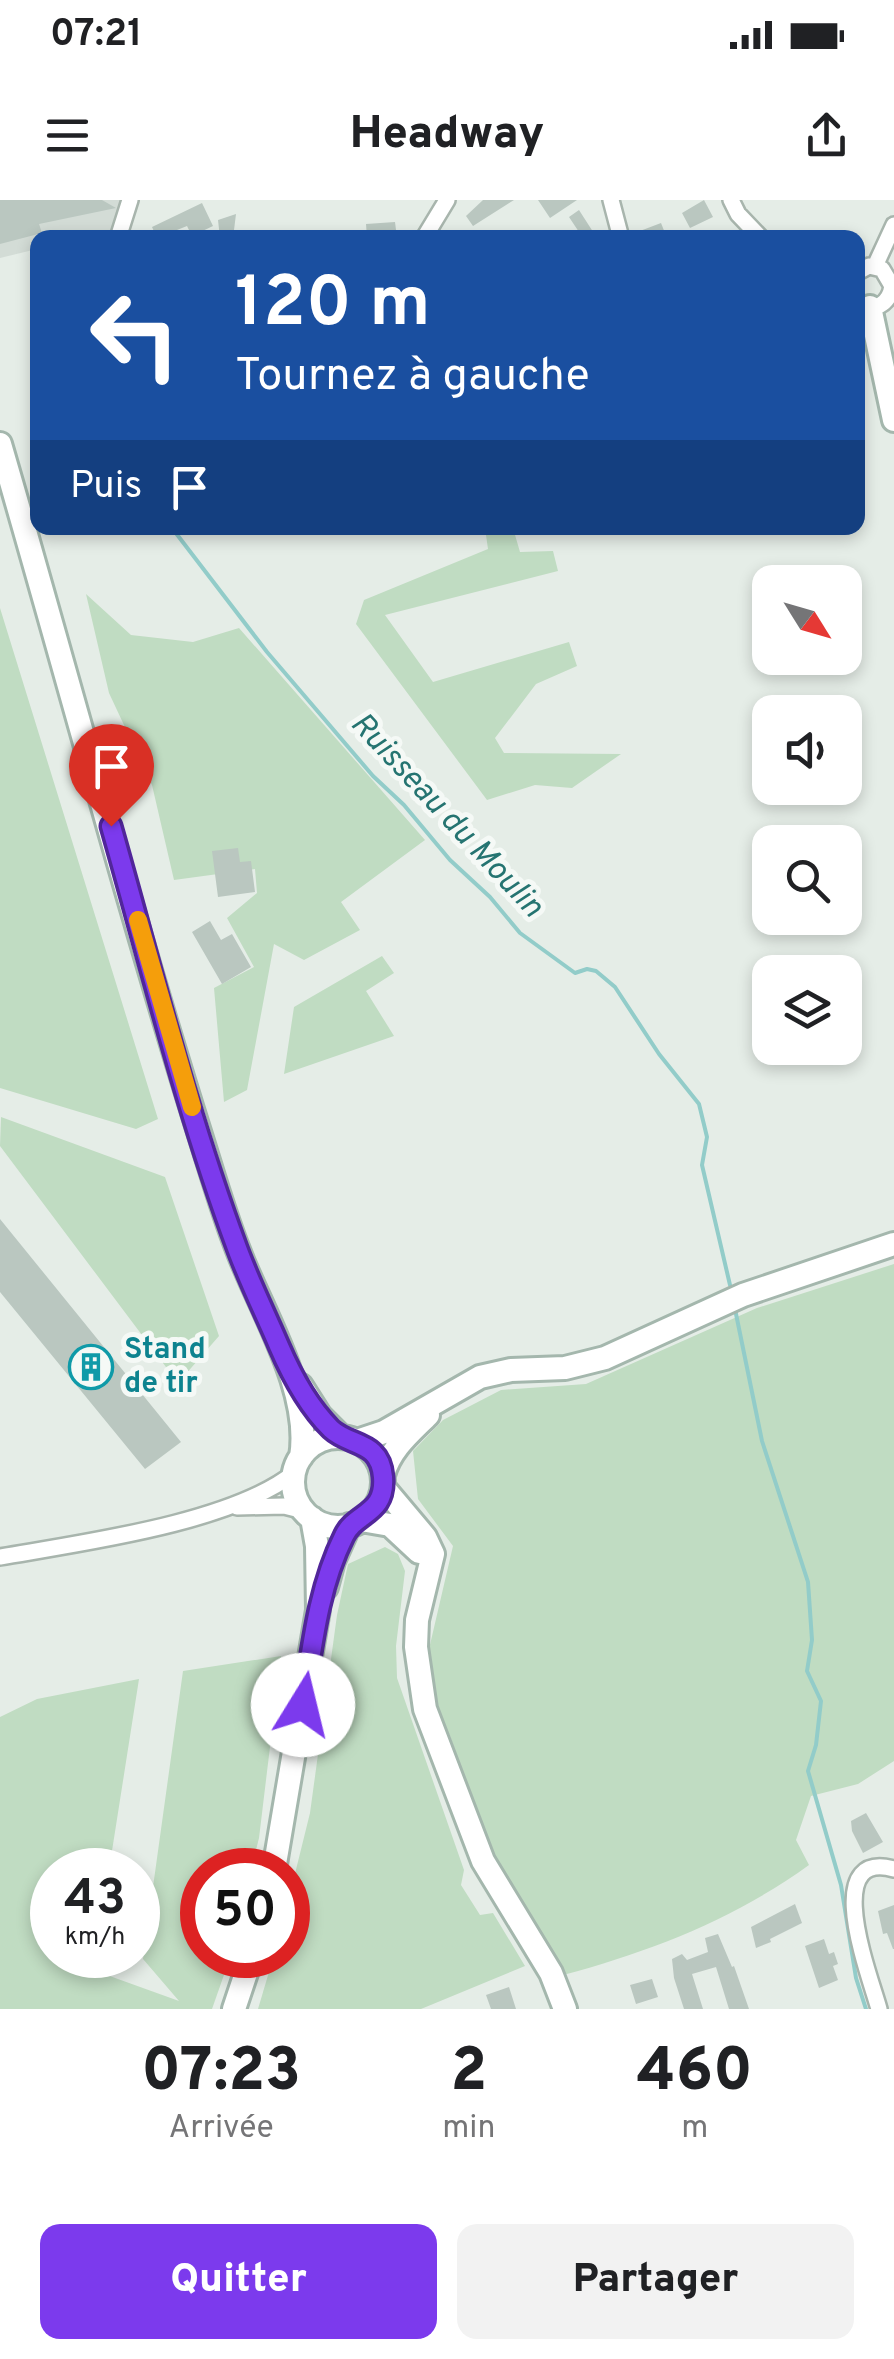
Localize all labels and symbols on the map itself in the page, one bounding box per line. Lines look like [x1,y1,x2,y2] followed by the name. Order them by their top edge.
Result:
[752,565,862,675] north arrow
[341,705,552,927] water label: Ruisseau du Moulin
[69,724,154,827] pin
[124,1332,206,1403] place label: Stand de tir
[68,1344,114,1390] building icon: Stand de tir
[251,1653,355,1757] position arrow
[180,1848,310,1978] speed limit sign: 50

